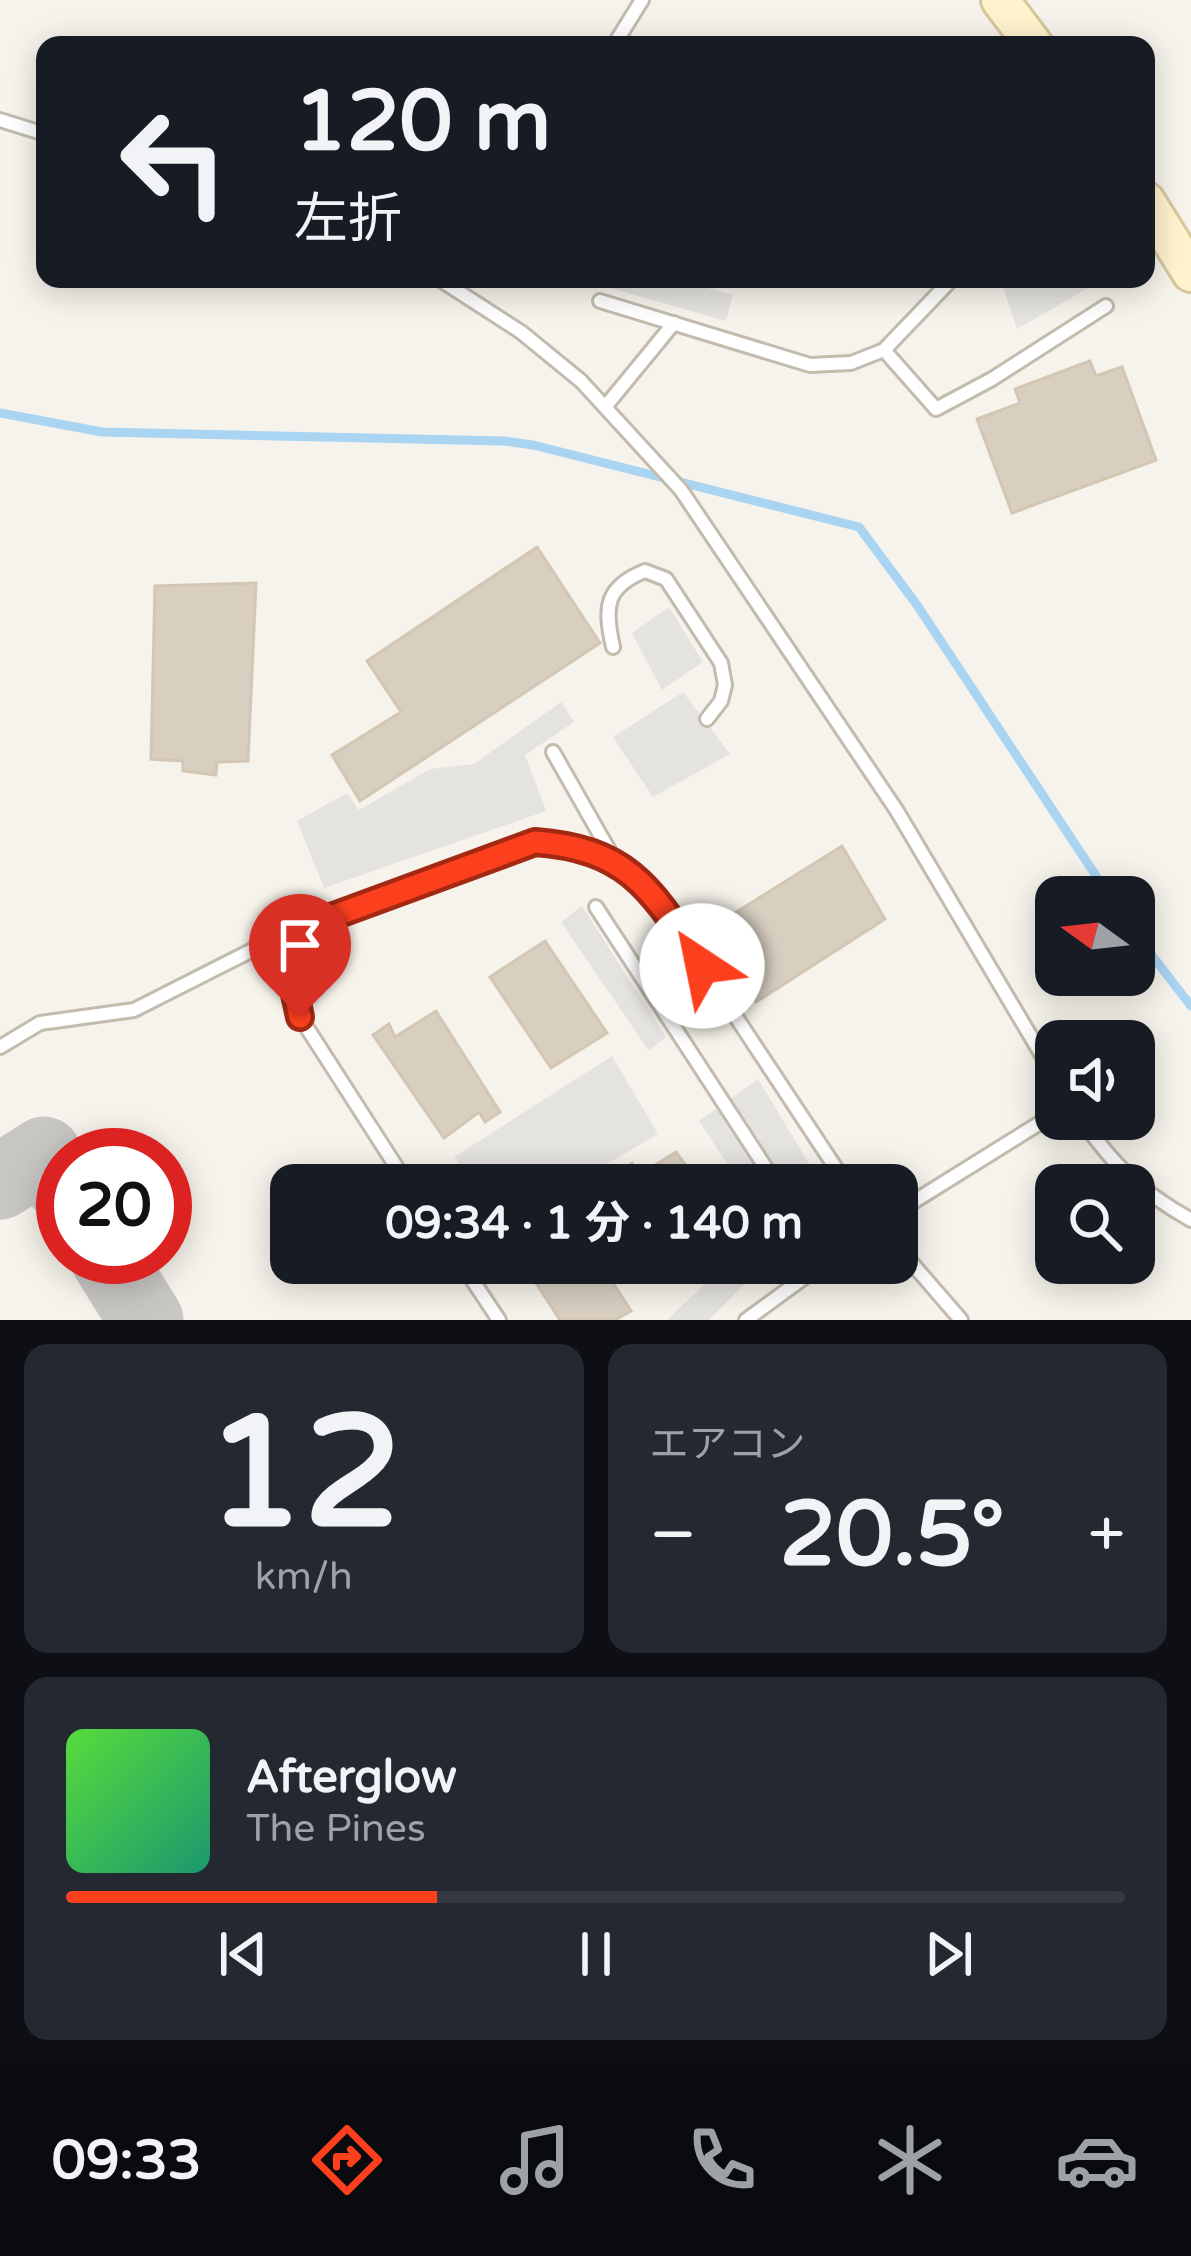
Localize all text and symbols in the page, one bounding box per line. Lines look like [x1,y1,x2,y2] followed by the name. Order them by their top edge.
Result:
[294,72,551,173] text: 120 m
[96,84,252,240] icon: left
[294,187,402,252] text: 左折
[1035,876,1155,996] north arrow
[1035,876,1155,1284] map controls
[249,894,351,1017] pin
[639,903,765,1029] position arrow
[267,912,333,978] icon: arrive
[1035,1020,1155,1140] button: sound
[36,1128,192,1284] speed limit sign: 20
[1035,1164,1155,1284] button: search
[385,1197,803,1251] text: 09:34 · 1 分 · 140 m
[206,1381,402,1569] text: 12
[650,1421,806,1468] text: エアコン
[780,1481,1005,1590] text: 20.5°
[650,1495,697,1575] text: −
[1088,1495,1125,1575] text: +
[255,1553,353,1600] text: km/h
[246,1751,457,1805] text: Afterglow
[246,1805,426,1852] text: The Pines
[210,1921,276,1987] icon: previous
[563,1921,629,1987] icon: pause
[916,1921,982,1987] icon: next
[305,2118,389,2202] icon: directions
[493,2118,577,2202] icon: music
[680,2118,764,2202] icon: phone
[868,2118,952,2202] icon: climate
[1055,2118,1139,2202] icon: car
[52,2128,201,2193] text: 09:33

